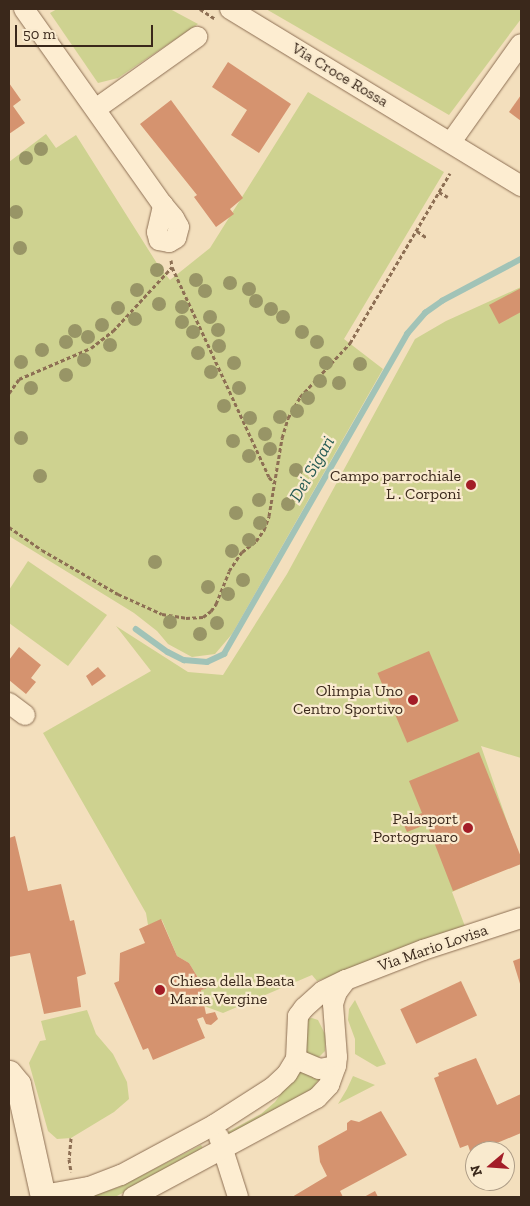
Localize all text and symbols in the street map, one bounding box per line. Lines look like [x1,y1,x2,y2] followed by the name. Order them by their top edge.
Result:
[18,15,155,47] scale bar
[23,25,56,43] text: 50 m
[288,39,392,111] street label: Via Croce Rossa
[285,432,339,506] water label: Dei Sigari
[330,466,461,504] place label: Campo parrochiale L . Corponi
[465,479,477,491] marker: Campo parrochiale L . Corponi
[293,681,403,719] place label: Olimpia Uno Centro Sportivo
[407,694,419,706] marker: Olimpia Uno Centro Sportivo
[373,809,458,847] place label: Palasport Portogruaro
[462,822,474,834] marker: Palasport Portogruaro
[376,920,490,976] street label: Via Mario Lovisa
[170,971,294,1009] place label: Chiesa della Beata Maria Vergine
[154,984,166,996] marker: Chiesa della Beata Maria Vergine
[465,1141,515,1191] north arrow
[466,1163,486,1178] text: N

